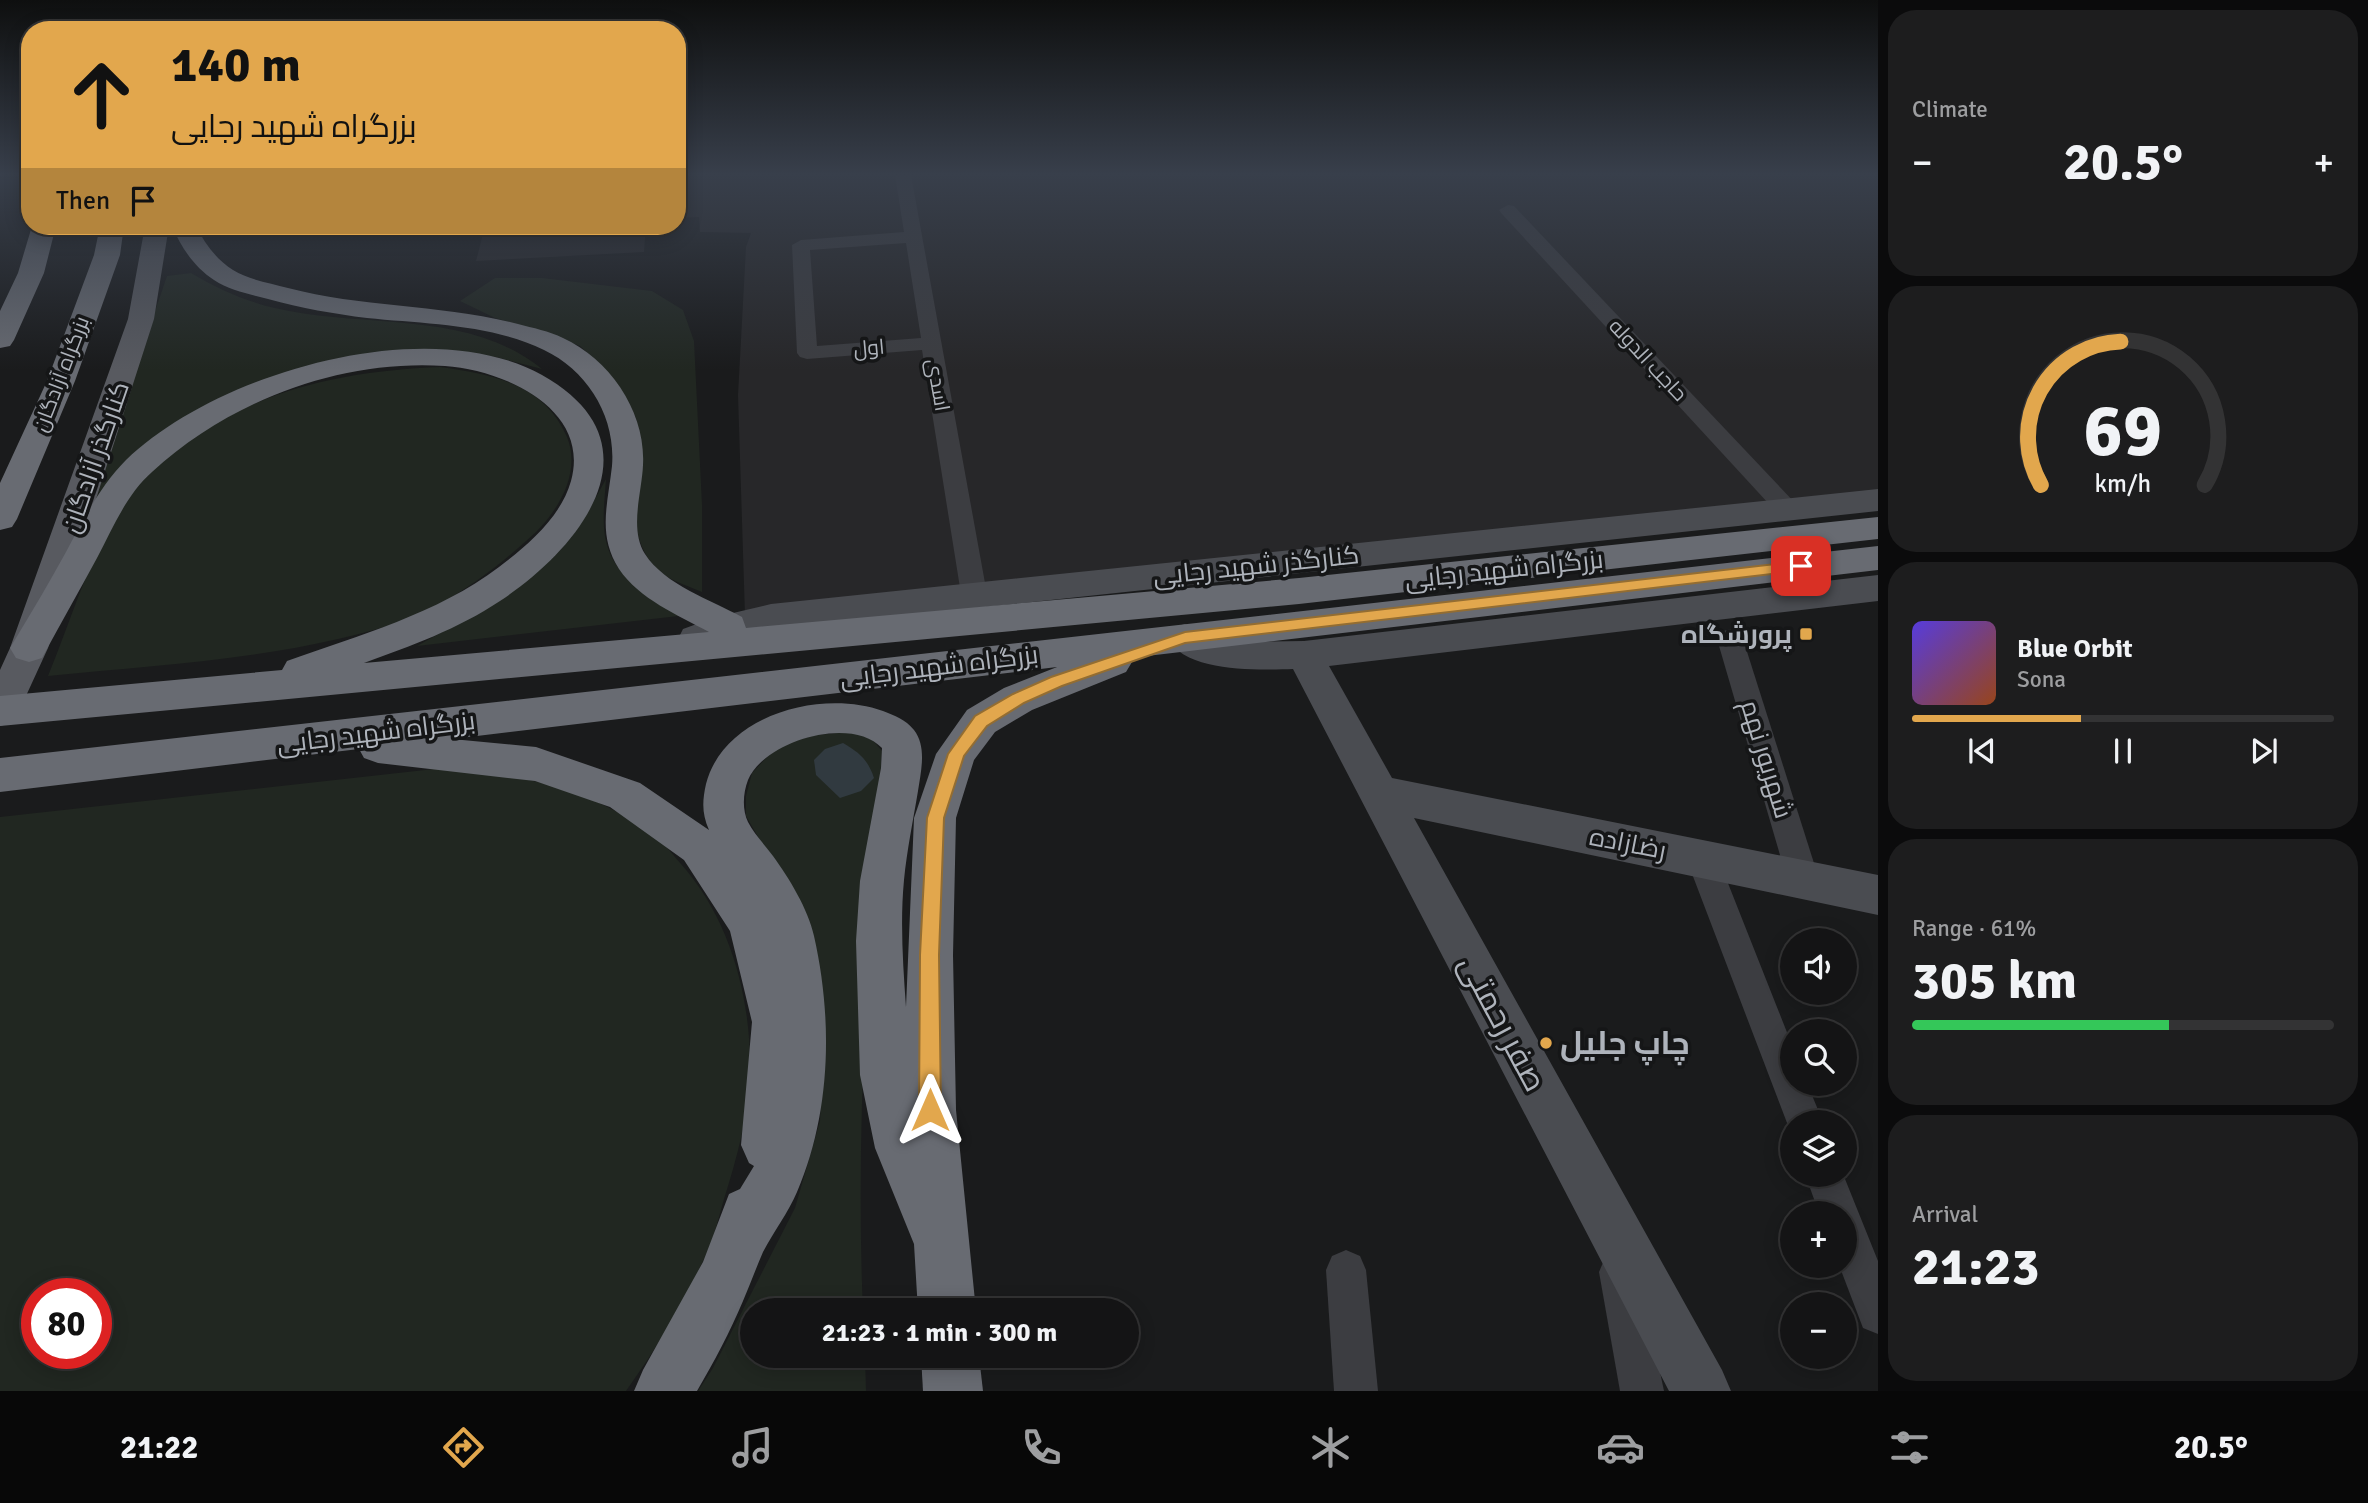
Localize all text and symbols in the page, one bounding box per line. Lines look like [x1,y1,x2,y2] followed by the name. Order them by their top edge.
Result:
[171,35,301,95] text: 140 m
[56,49,147,140] icon: ahead
[1912,95,1988,124] text: Climate
[171,107,417,146] text: بزرگراه شهید رجایی
[2063,130,2183,194] text: 20.5°
[1912,139,1933,186] text: −
[2313,139,2334,186] text: +
[124,182,162,220] icon: arrive
[56,185,110,217] text: Then
[27,313,95,435] street label: بزرگراه آزادگان
[1603,313,1693,407] street label: حاجب الدوله
[852,334,886,362] street label: اول
[921,357,955,413] street label: اسدی
[55,377,137,537] street label: کنارگذر آزادگان
[2084,388,2162,477] text: 69
[2095,468,2151,499] text: km/h
[1771,536,1831,596] pin
[1151,539,1361,593] street label: کنارگذر شهید رجایی
[1403,544,1605,596] street label: بزرگراه شهید رجایی
[1782,547,1820,585] icon: arrive
[1681,619,1792,652] place label: پرورشگاه
[1798,626,1814,642] marker: پرورشگاه
[2017,633,2133,665] text: Blue Orbit
[838,639,1040,695] street label: بزرگراه شهید رجایی
[2017,665,2066,694] text: Sona
[1732,696,1799,823] street label: شهریور نهم
[275,705,477,761] street label: بزرگراه شهید رجایی
[1963,732,2001,770] icon: previous
[2104,732,2142,770] icon: pause
[2245,732,2283,770] icon: next
[1587,821,1669,867] street label: رضازاده
[1912,914,2036,943] text: Range · 61%
[1780,928,1857,1369] map controls
[1780,928,1857,1005] button: sound
[1450,948,1555,1098] street label: صفر رحمتی
[1912,949,2077,1013] text: 305 km
[1780,1019,1857,1096] button: search
[1560,1024,1690,1066] place label: چاپ جلیل
[1538,1035,1554,1051] marker: چاپ جلیل
[893,1073,967,1147] position arrow
[1780,1110,1857,1187] button: layers
[1912,1200,1978,1229] text: Arrival
[1780,1201,1857,1278] button: +
[1912,1235,2040,1299] text: 21:23
[21,1278,112,1369] speed limit sign: 80
[1780,1292,1857,1369] button: −
[822,1317,1057,1349] text: 21:23 · 1 min · 300 m
[439,1423,488,1472] icon: directions
[728,1423,777,1472] icon: music
[1017,1423,1066,1472] icon: phone
[1306,1423,1355,1472] icon: climate
[1596,1423,1645,1472] icon: car
[1885,1423,1934,1472] icon: filters
[120,1428,199,1467] text: 21:22
[2174,1428,2248,1467] text: 20.5°

